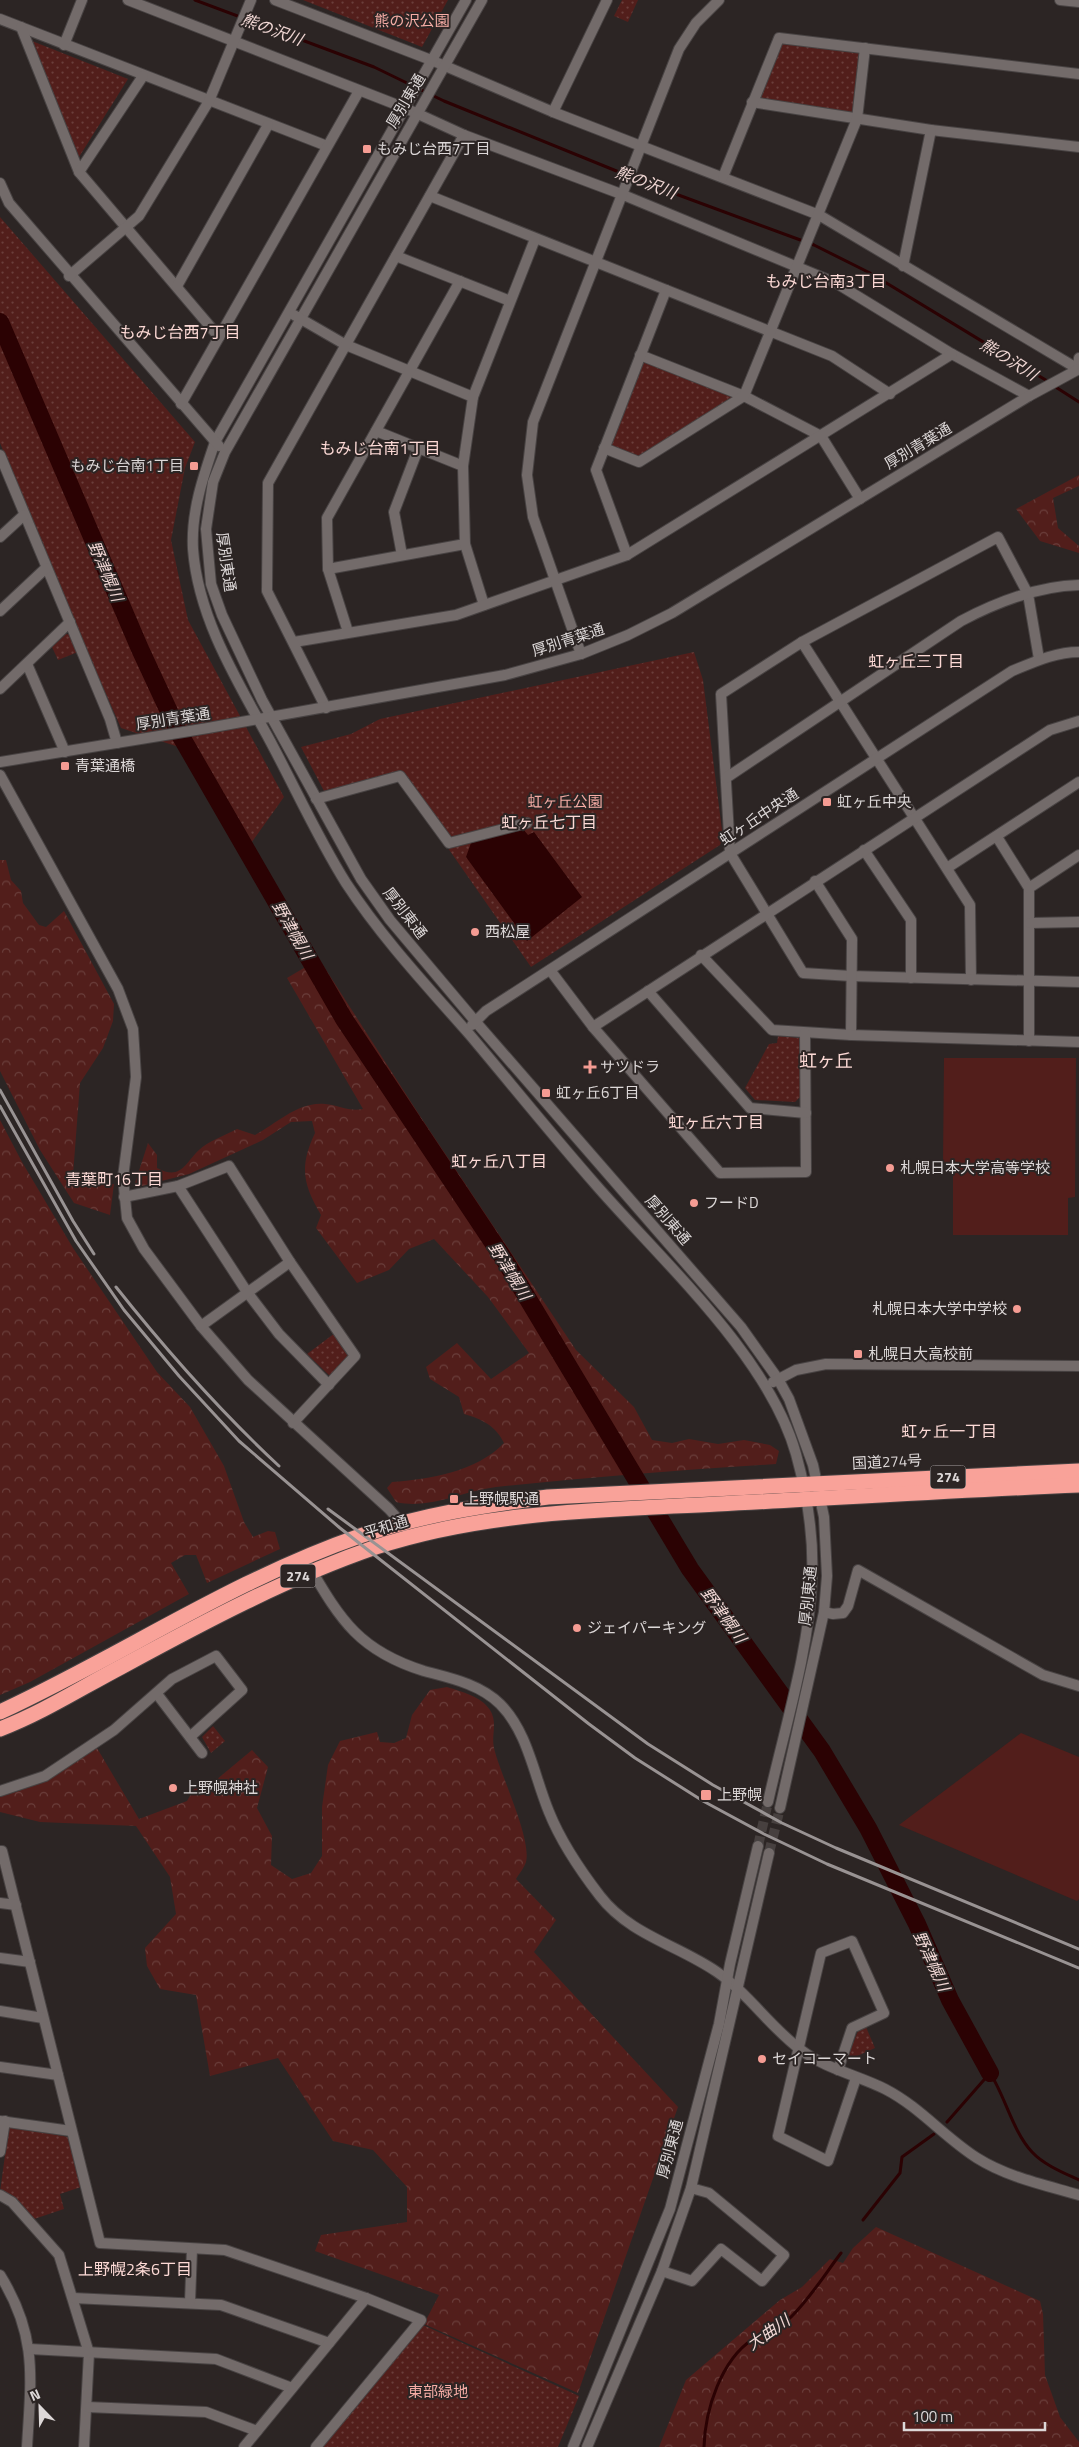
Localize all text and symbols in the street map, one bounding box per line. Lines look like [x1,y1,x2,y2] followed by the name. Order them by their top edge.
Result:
[238,7,308,52] water label: 熊の沢川
[374,9,450,32] park label: 熊の沢公園
[380,69,431,132] street label: 厚別東通
[377,137,490,160] place label: もみじ台西7丁目
[361,143,373,155] marker: もみじ台西7丁目
[612,159,682,205] water label: 熊の沢川
[766,269,886,293] district label: もみじ台南3丁目
[120,320,240,344] district label: もみじ台西7丁目
[975,332,1044,387] water label: 熊の沢川
[880,416,956,475] street label: 厚別青葉通
[320,436,440,460] district label: もみじ台南1丁目
[71,454,184,477] place label: もみじ台南1丁目
[188,460,200,472] marker: もみじ台南1丁目
[211,531,242,593] street label: 厚別東通
[82,537,130,607] water label: 野津幌川
[529,617,607,662] street label: 厚別青葉通
[868,649,964,673] district label: 虹ヶ丘三丁目
[134,701,212,736] street label: 厚別青葉通
[75,754,135,777] place label: 青葉通橋
[59,760,71,772] marker: 青葉通橋
[715,782,803,851] street label: 虹ヶ丘中央通
[527,790,603,813] park label: 虹ヶ丘公園
[837,790,912,813] place label: 虹ヶ丘中央
[821,796,833,808] marker: 虹ヶ丘中央
[501,810,597,834] district label: 虹ヶ丘七丁目
[378,882,433,943] street label: 厚別東通
[267,896,320,965] water label: 野津幌川
[485,920,530,943] place label: 西松屋
[469,926,481,938] marker: 西松屋
[799,1047,853,1074] district label: 虹ヶ丘
[600,1055,660,1078] place label: サツドラ
[584,1061,596,1073] marker: サツドラ
[556,1081,639,1104] place label: 虹ヶ丘6丁目
[540,1087,552,1099] marker: 虹ヶ丘6丁目
[668,1110,764,1134] district label: 虹ヶ丘六丁目
[451,1149,547,1173] district label: 虹ヶ丘八丁目
[900,1156,1050,1179] place label: 札幌日本大学高等学校
[884,1162,896,1174] marker: 札幌日本大学高等学校
[65,1167,163,1191] district label: 青葉町16丁目
[640,1189,697,1250] street label: 厚別東通
[704,1191,759,1214] place label: フードD
[688,1197,700,1209] marker: フードD
[483,1237,538,1306] water label: 野津幌川
[872,1297,1007,1320] place label: 札幌日本大学中学校
[1011,1303,1023,1315] marker: 札幌日本大学中学校
[868,1342,973,1365] place label: 札幌日大高校前
[852,1348,864,1360] marker: 札幌日大高校前
[901,1419,997,1443] district label: 虹ヶ丘一丁目
[851,1448,923,1475] street label: 国道274号
[930,1465,966,1488] road number: 274
[464,1487,539,1510] place label: 上野幌駅通
[448,1493,460,1505] marker: 上野幌駅通
[361,1509,411,1544] street label: 平和通
[280,1564,316,1588] road number: 274
[793,1565,822,1627] street label: 厚別東通
[695,1582,754,1650] water label: 野津幌川
[587,1616,706,1639] place label: ジェイパーキング
[571,1622,583,1634] marker: ジェイパーキング
[183,1776,258,1799] place label: 上野幌神社
[167,1782,179,1794] marker: 上野幌神社
[717,1783,762,1806] place label: 上野幌
[699,1788,713,1802] marker: 上野幌
[908,1927,957,1997] water label: 野津幌川
[772,2047,877,2070] place label: セイコーマート
[756,2053,768,2065] marker: セイコーマート
[651,2117,688,2181] street label: 厚別東通
[78,2257,192,2281] district label: 上野幌2条6丁目
[741,2307,796,2356] water label: 大曲川
[408,2380,468,2403] park label: 東部緑地
[15,2382,65,2432] north arrow
[26,2383,43,2406] text: N
[904,2400,1045,2432] scale bar
[912,2405,953,2428] text: 100 m

